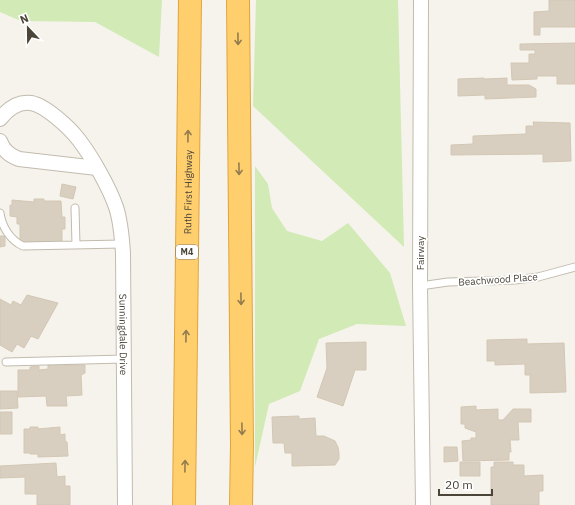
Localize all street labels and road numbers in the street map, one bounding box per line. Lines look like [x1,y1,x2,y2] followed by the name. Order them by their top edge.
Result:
[181,150,195,234] street label: Ruth First Highway
[414,236,427,270] street label: Fairway
[176,245,198,259] road number: M4
[458,270,539,289] street label: Beachwood Place
[116,294,130,376] street label: Sunningdale Drive

